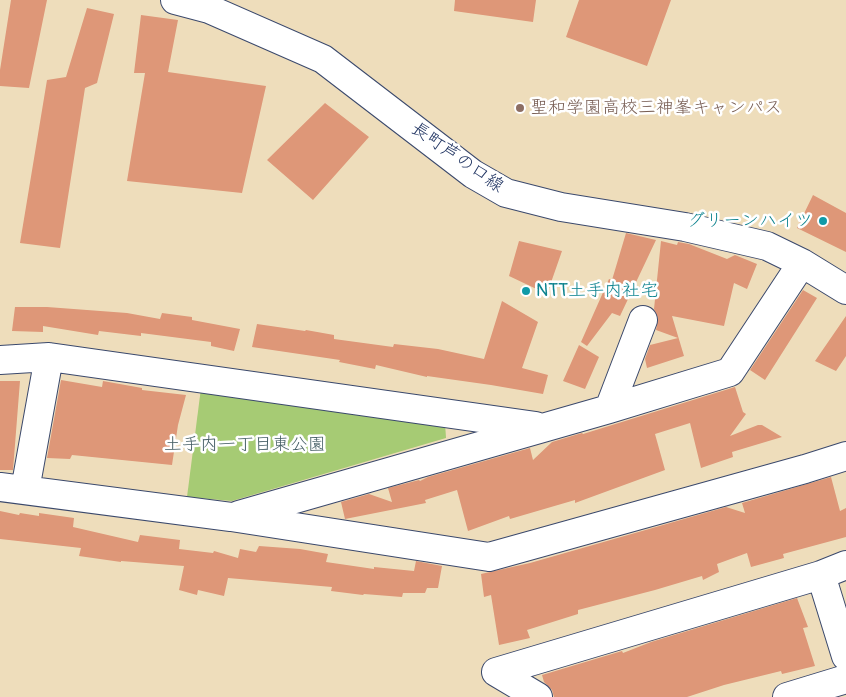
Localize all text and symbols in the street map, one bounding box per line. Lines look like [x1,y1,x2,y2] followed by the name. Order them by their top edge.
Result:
[530,97,782,119] place label: 聖和学園高校三神峯キャンパス
[514,102,526,114] marker: 聖和学園高校三神峯キャンパス
[407,118,507,198] street label: 長町芦の口線
[687,210,813,232] place label: グリーンハイツ
[817,215,829,227] marker: グリーンハイツ
[536,280,658,302] place label: NTT土手内社宅
[520,285,532,297] marker: NTT土手内社宅
[164,434,326,456] park label: 土手内一丁目東公園

